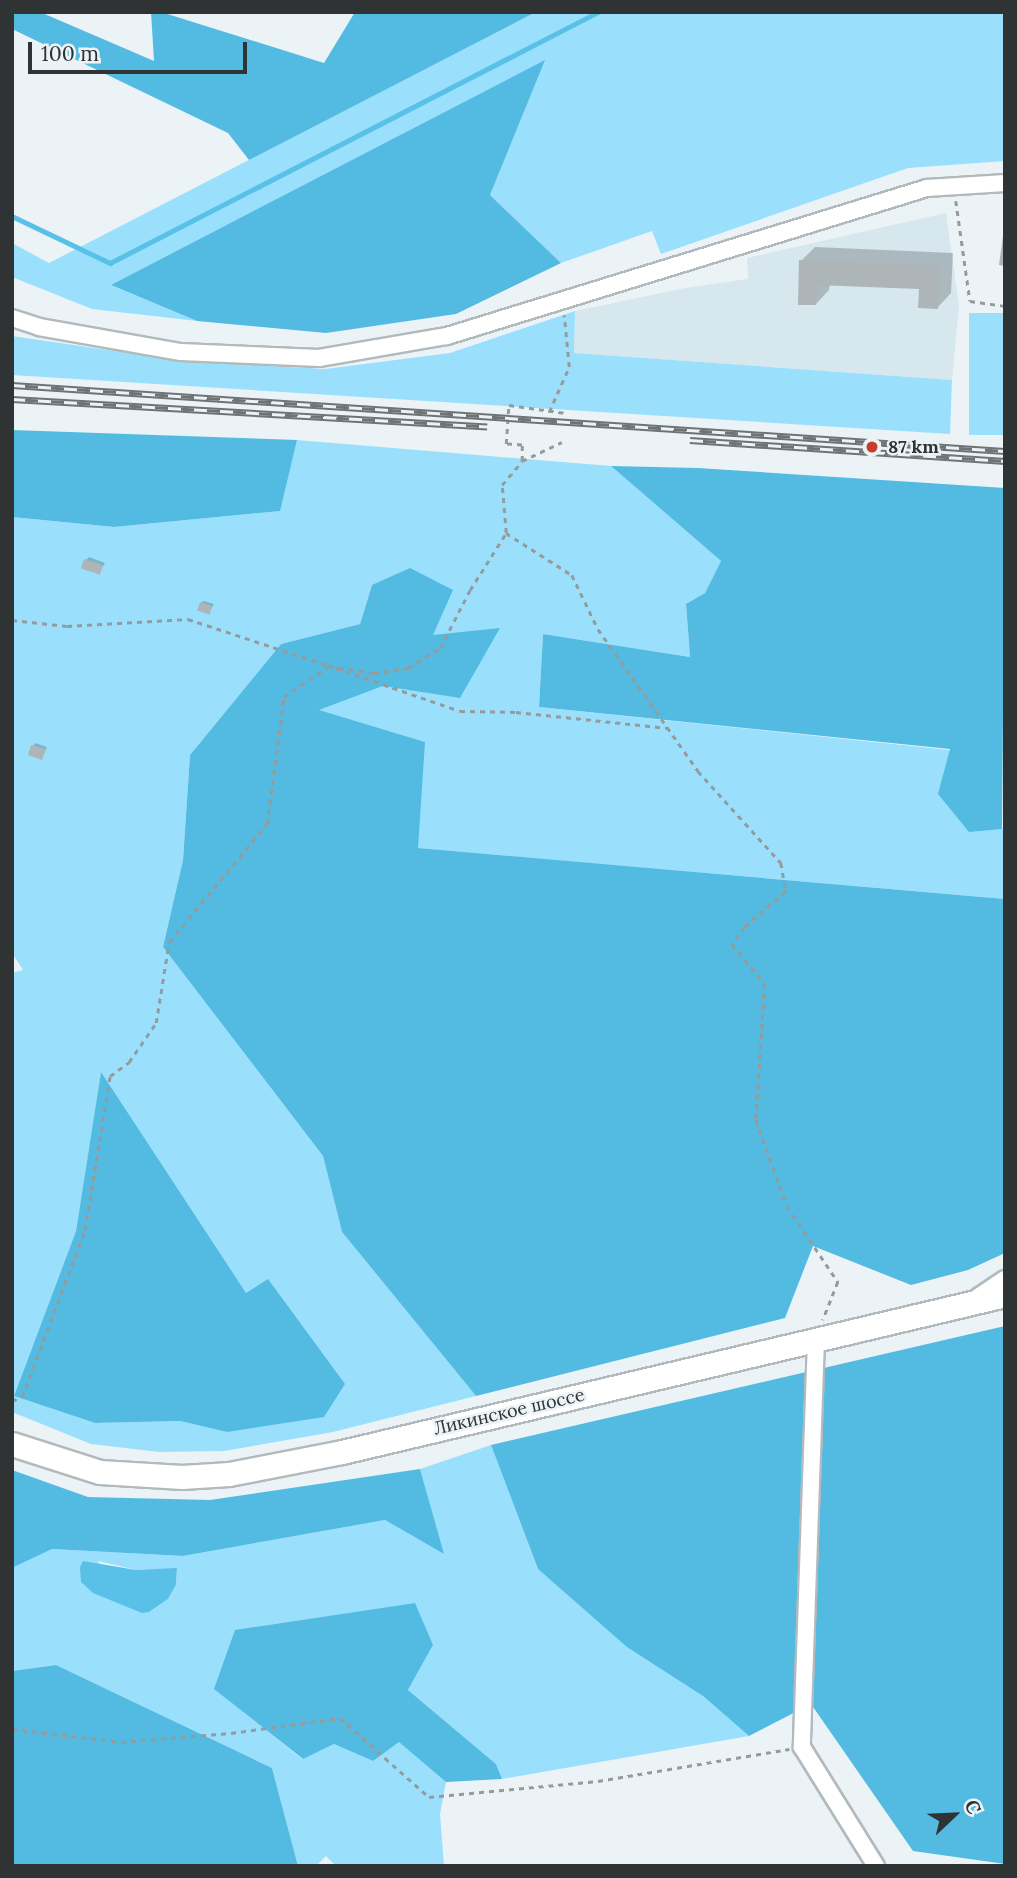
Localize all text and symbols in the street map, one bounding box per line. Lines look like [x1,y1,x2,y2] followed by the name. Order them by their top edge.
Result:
[32,28,250,72] scale bar
[41,40,99,67] text: 100 m
[888,436,939,458] place label: 87 km
[862,437,882,457] marker: 87 km
[431,1384,587,1440] street label: Ликинское шоссе
[919,1780,989,1850] north arrow
[960,1796,987,1817] text: С

